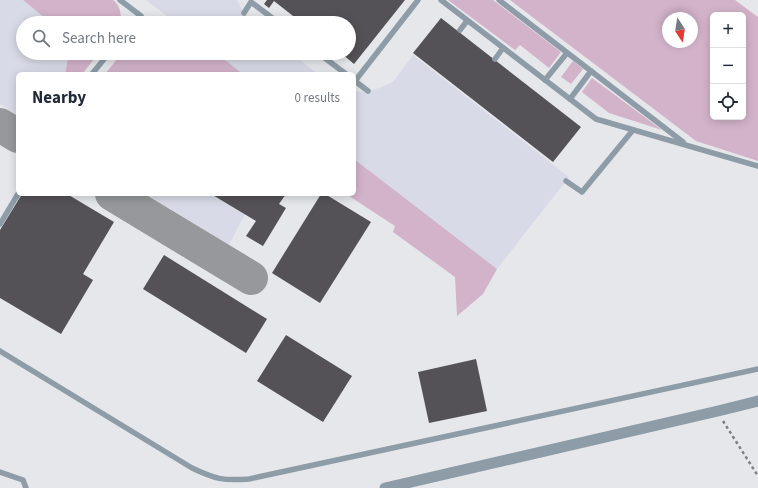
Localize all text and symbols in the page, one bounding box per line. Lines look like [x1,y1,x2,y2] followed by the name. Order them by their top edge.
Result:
[662,12,698,48] north arrow
[710,12,746,120] map controls
[710,12,746,48] button: +
[16,16,356,60] search box
[30,27,52,49] icon: search
[62,28,136,49] text: Search here
[710,48,746,84] button: −
[710,84,746,120] button: locate
[32,86,86,110] text: Nearby
[295,89,340,107] text: 0 results

